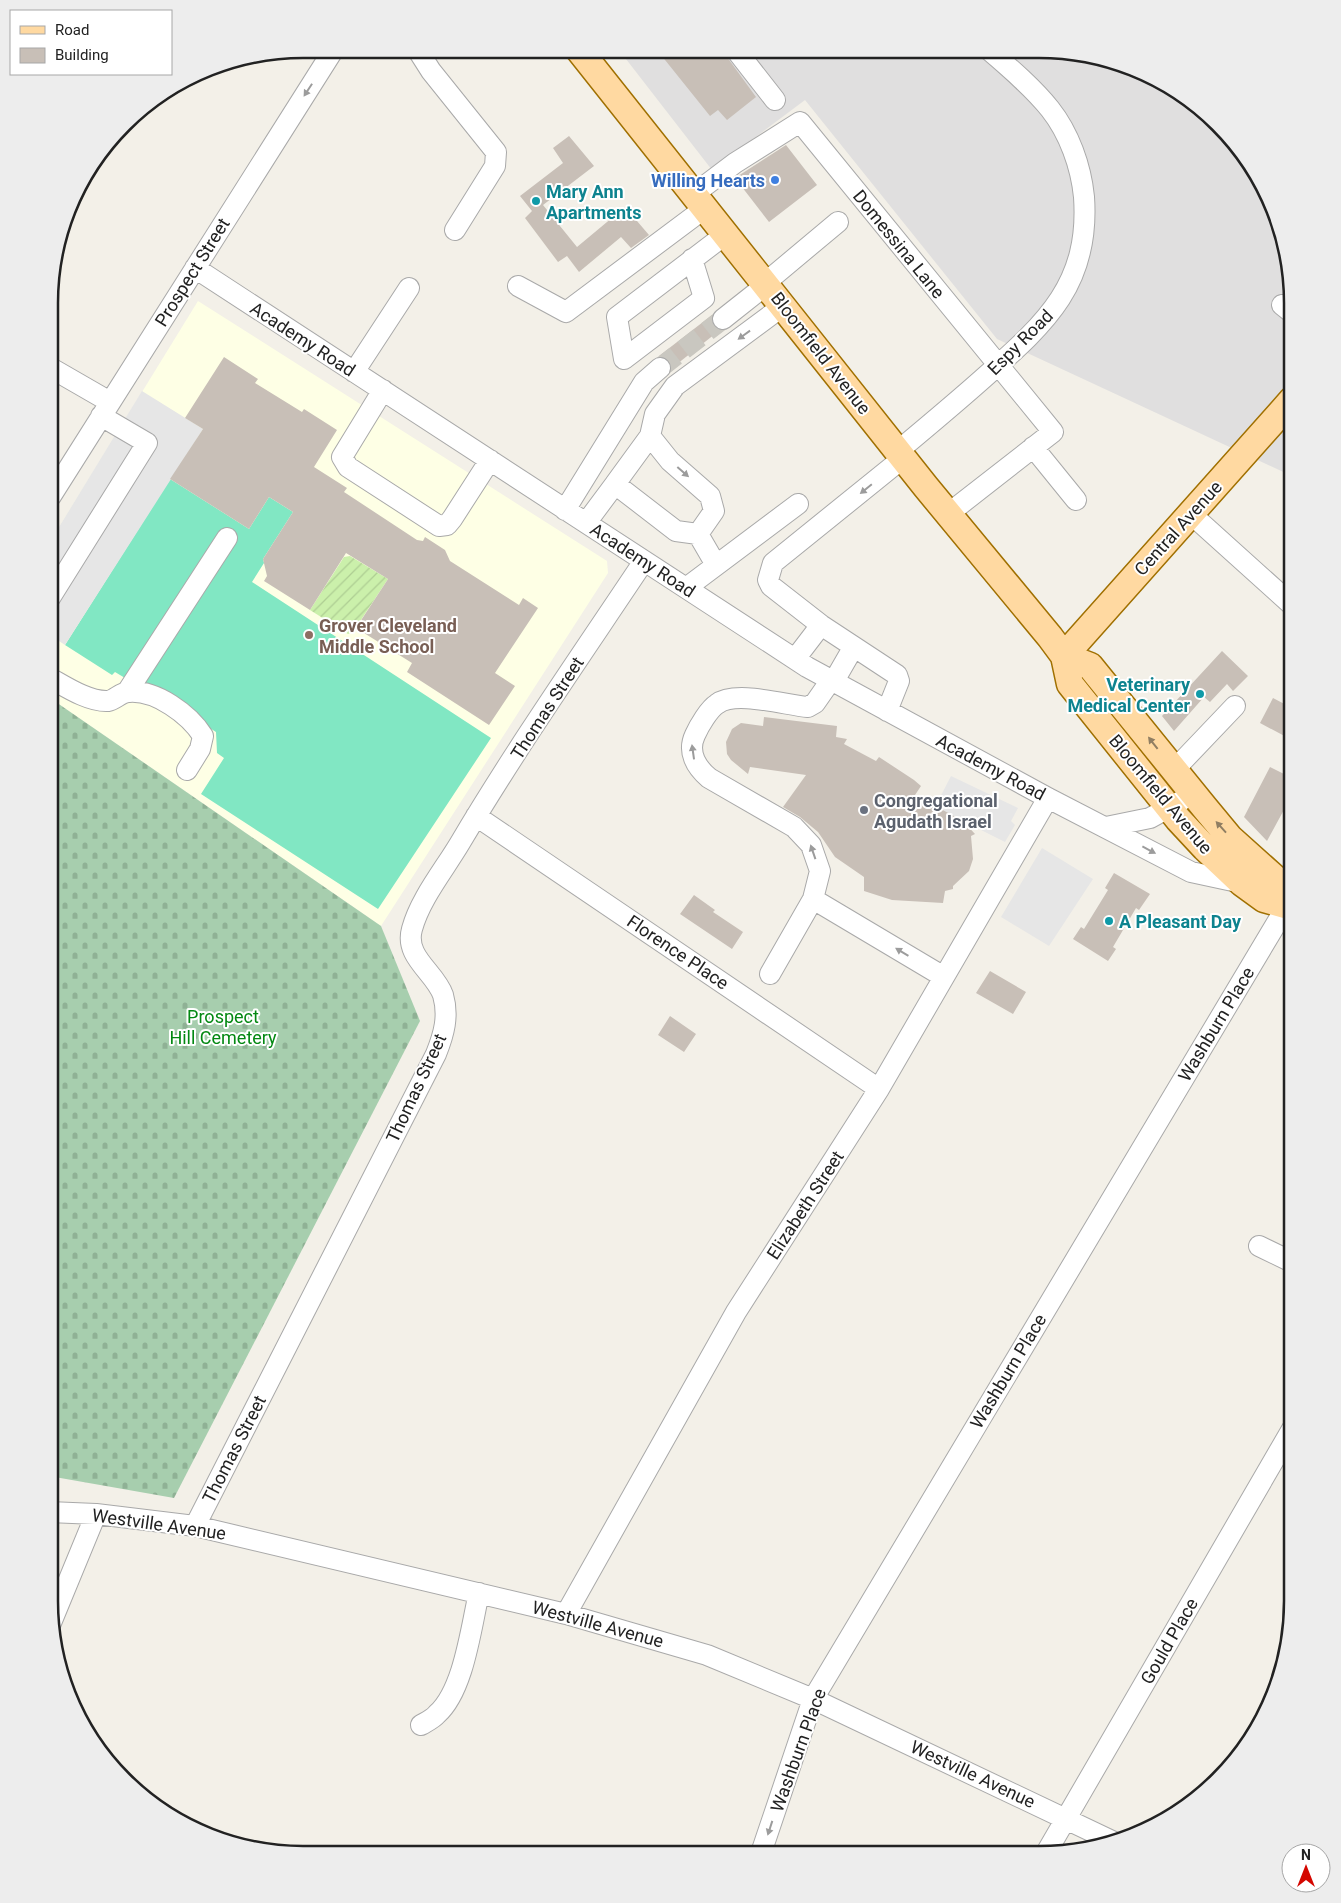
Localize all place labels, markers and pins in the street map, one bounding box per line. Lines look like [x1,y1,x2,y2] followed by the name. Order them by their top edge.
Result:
[651,170,765,191] place label: Willing Hearts
[769,174,781,186] marker: Willing Hearts
[546,181,641,223] place label: Mary Ann Apartments
[530,195,542,207] marker: Mary Ann Apartments
[319,615,457,657] place label: Grover Cleveland Middle School
[303,629,315,641] marker: Grover Cleveland Middle School
[1067,674,1191,716] place label: Veterinary Medical Center
[1194,688,1206,700] marker: Veterinary Medical Center
[874,790,998,832] place label: Congregational Agudath Israel
[858,804,870,816] marker: Congregational Agudath Israel
[1119,911,1242,932] place label: A Pleasant Day
[1103,915,1115,927] marker: A Pleasant Day

